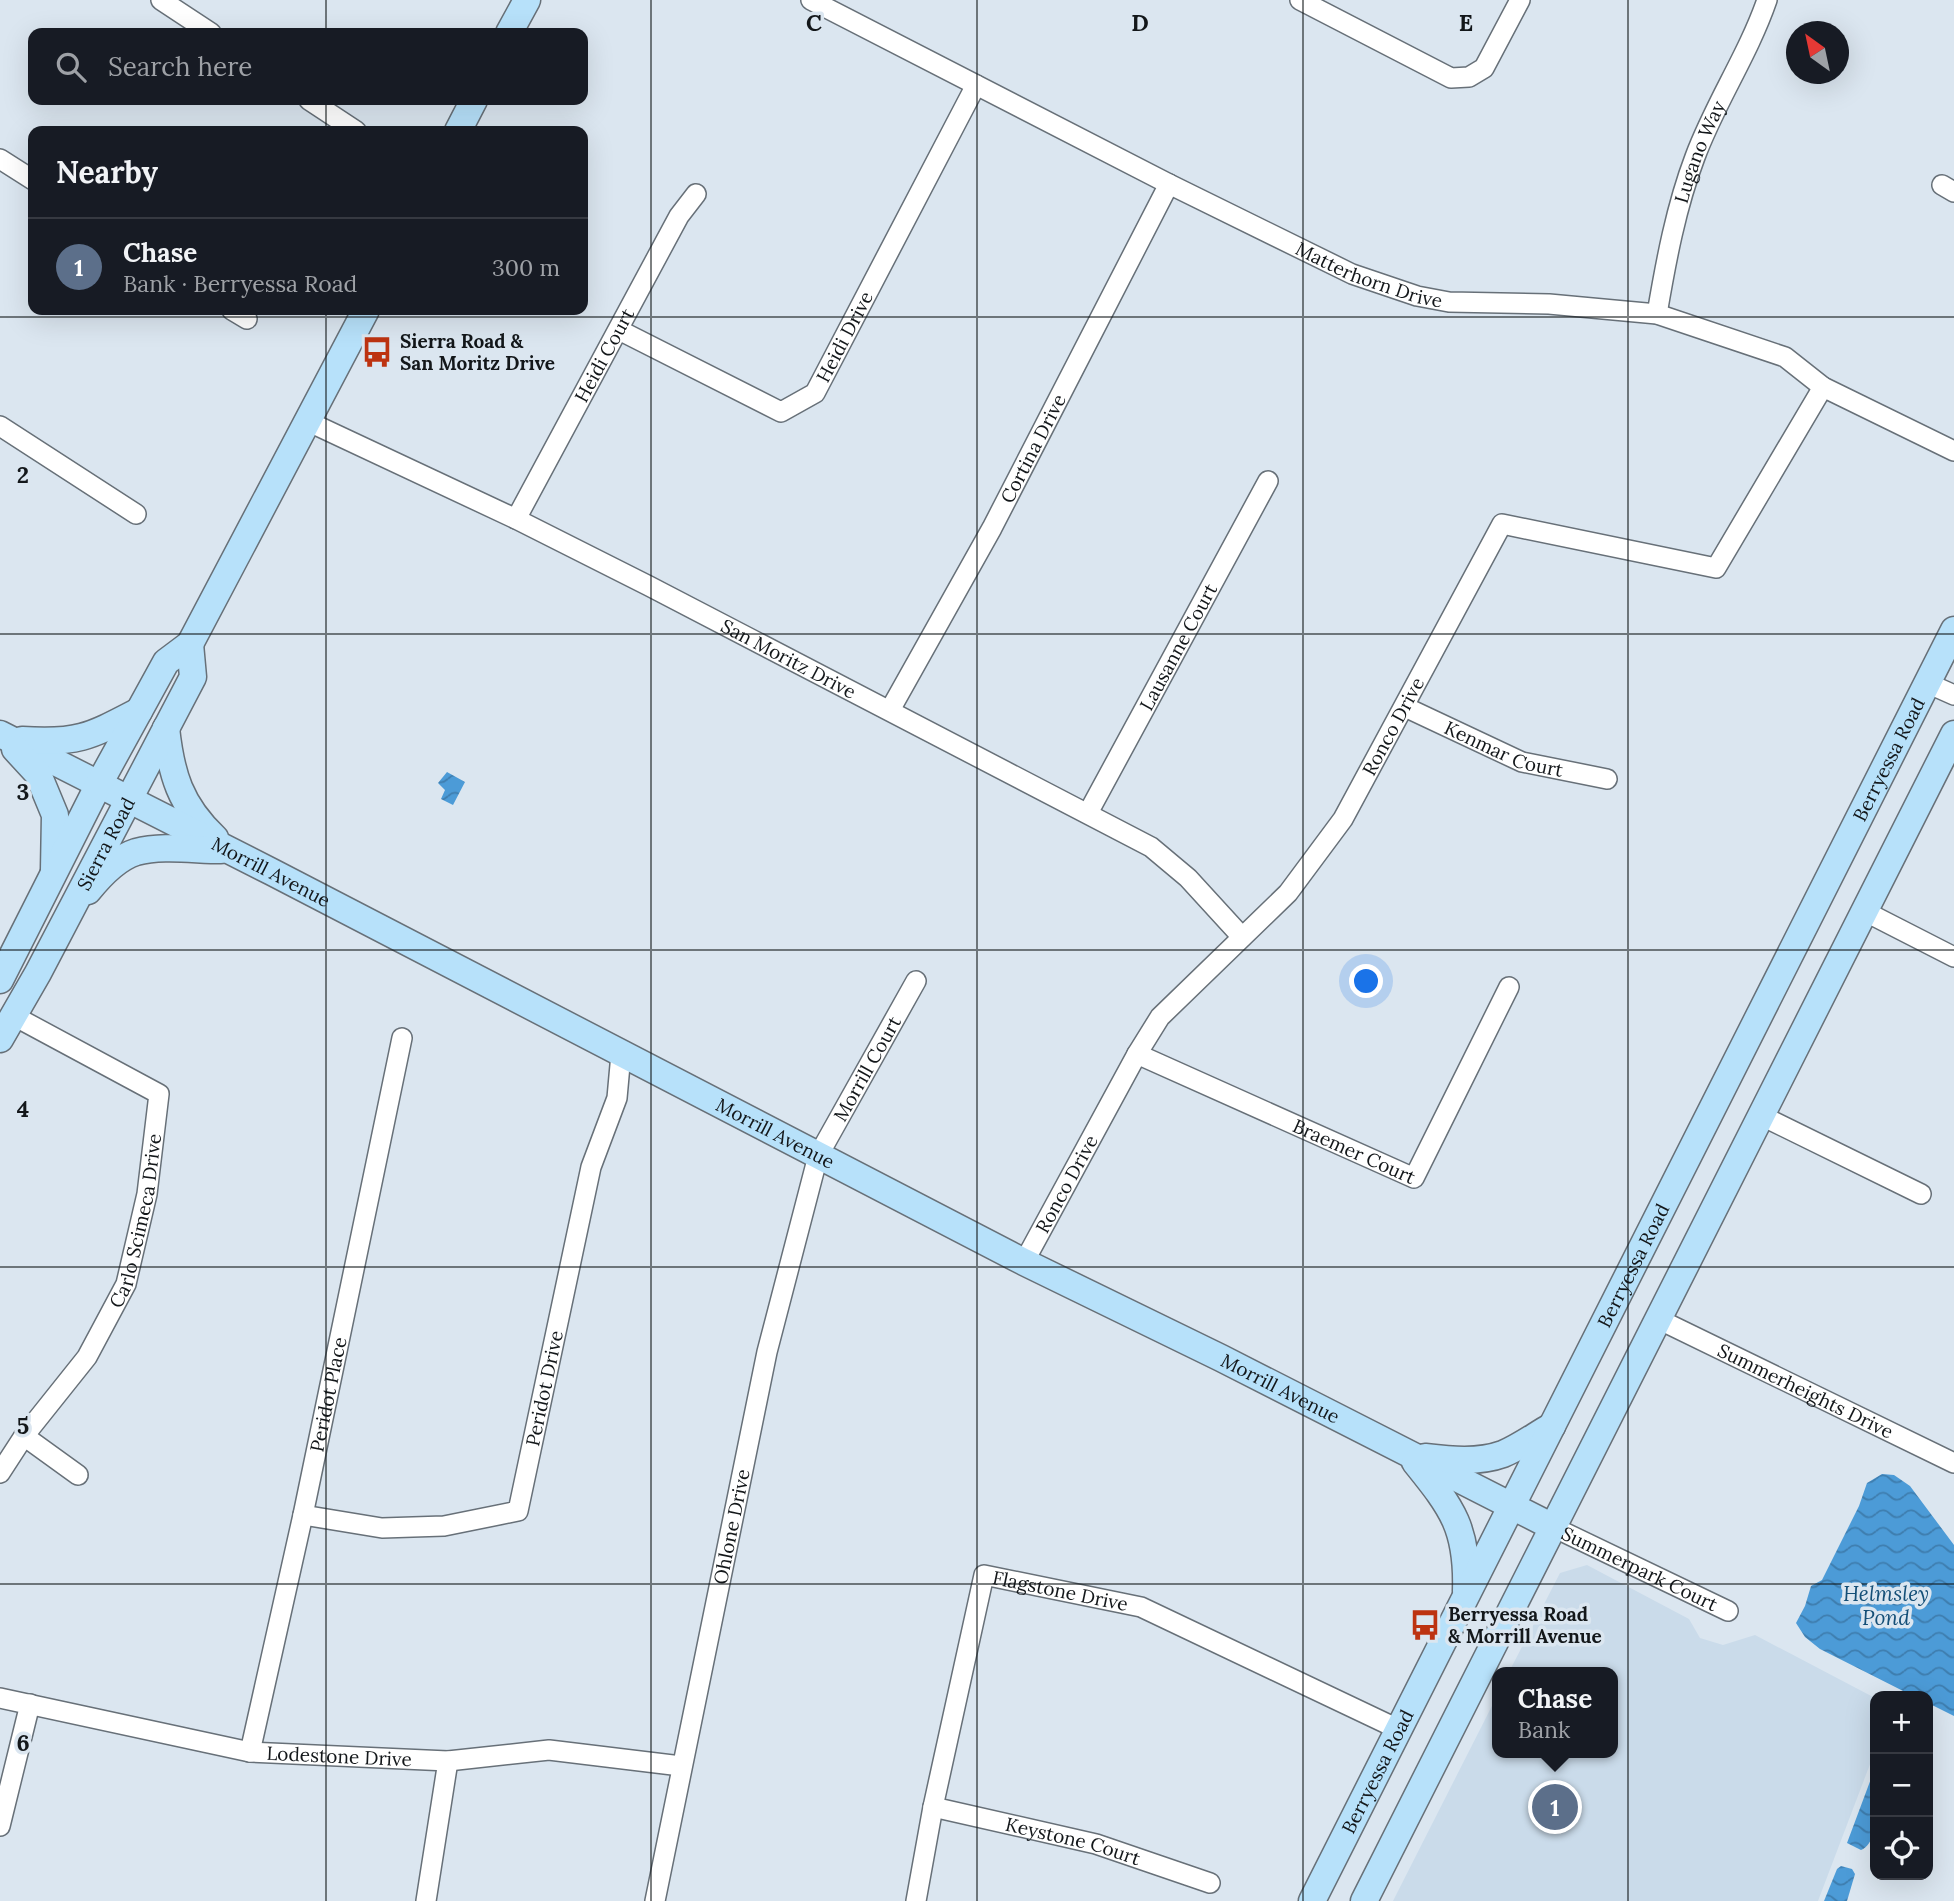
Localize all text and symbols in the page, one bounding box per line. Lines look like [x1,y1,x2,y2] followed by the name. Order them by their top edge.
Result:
[806,8,822,37] text: C
[1131,8,1149,37] text: D
[1459,8,1473,37] text: E
[1786,21,1849,84] north arrow
[28,28,588,105] search box
[52,48,90,86] icon: search
[108,50,252,83] text: Search here
[1669,97,1730,206] street label: Lugano Way
[56,153,158,191] text: Nearby
[123,236,197,269] text: Chase
[1292,236,1444,313] street label: Matterhorn Drive
[74,253,84,282] text: 1
[492,253,560,282] text: 300 m
[123,269,357,298] text: Bank · Berryessa Road
[811,287,878,386] street label: Heidi Drive
[569,303,639,406] street label: Heidi Court
[400,329,555,375] place label: Sierra Road & San Moritz Drive
[360,335,394,369] bus stop icon: Sierra Road & San Moritz Drive
[995,390,1071,507] street label: Cortina Drive
[17,460,29,489] text: 2
[1134,579,1223,715] street label: Lausanne Court
[717,613,860,704] street label: San Moritz Drive
[1357,673,1429,780] street label: Ronco Drive
[1847,693,1930,825] street label: Berryessa Road
[1441,715,1566,782] street label: Kenmar Court
[17,777,29,806] text: 3
[71,793,140,894] street label: Sierra Road
[208,831,334,912] street label: Morrill Avenue
[1349,964,1383,998] your location
[828,1011,906,1126] street label: Morrill Court
[712,1092,839,1174] street label: Morrill Avenue
[17,1094,29,1123] text: 4
[1289,1113,1420,1189] street label: Braemer Court
[1030,1131,1103,1237] street label: Ronco Drive
[104,1132,166,1312] street label: Carlo Scimeca Drive
[1592,1200,1674,1331] street label: Berryessa Road
[520,1328,568,1448] street label: Peridot Drive
[304,1335,352,1454] street label: Peridot Place
[1714,1338,1897,1444] street label: Summerheights Drive
[1217,1348,1344,1428] street label: Morrill Avenue
[17,1411,29,1440] text: 5
[708,1467,755,1587] street label: Ohlone Drive
[1557,1521,1722,1617] street label: Summerpark Court
[991,1565,1130,1616] street label: Flagstone Drive
[1843,1580,1929,1631] water label: Helmsley Pond
[1448,1602,1602,1648] place label: Berryessa Road & Morrill Avenue
[1408,1608,1442,1642] bus stop icon: Berryessa Road & Morrill Avenue
[1492,1667,1618,1758] popup
[1518,1682,1592,1715] text: Chase
[1870,1691,1933,1880] map controls
[1870,1691,1933,1754] button: +
[1336,1706,1419,1838] street label: Berryessa Road
[1518,1715,1570,1744] text: Bank
[16,1728,30,1757] text: 6
[266,1741,412,1771] street label: Lodestone Drive
[1870,1754,1933,1817] button: −
[1532,1781,1578,1833] pin: 1
[1003,1812,1144,1870] street label: Keystone Court
[1870,1817,1933,1880] button: locate

